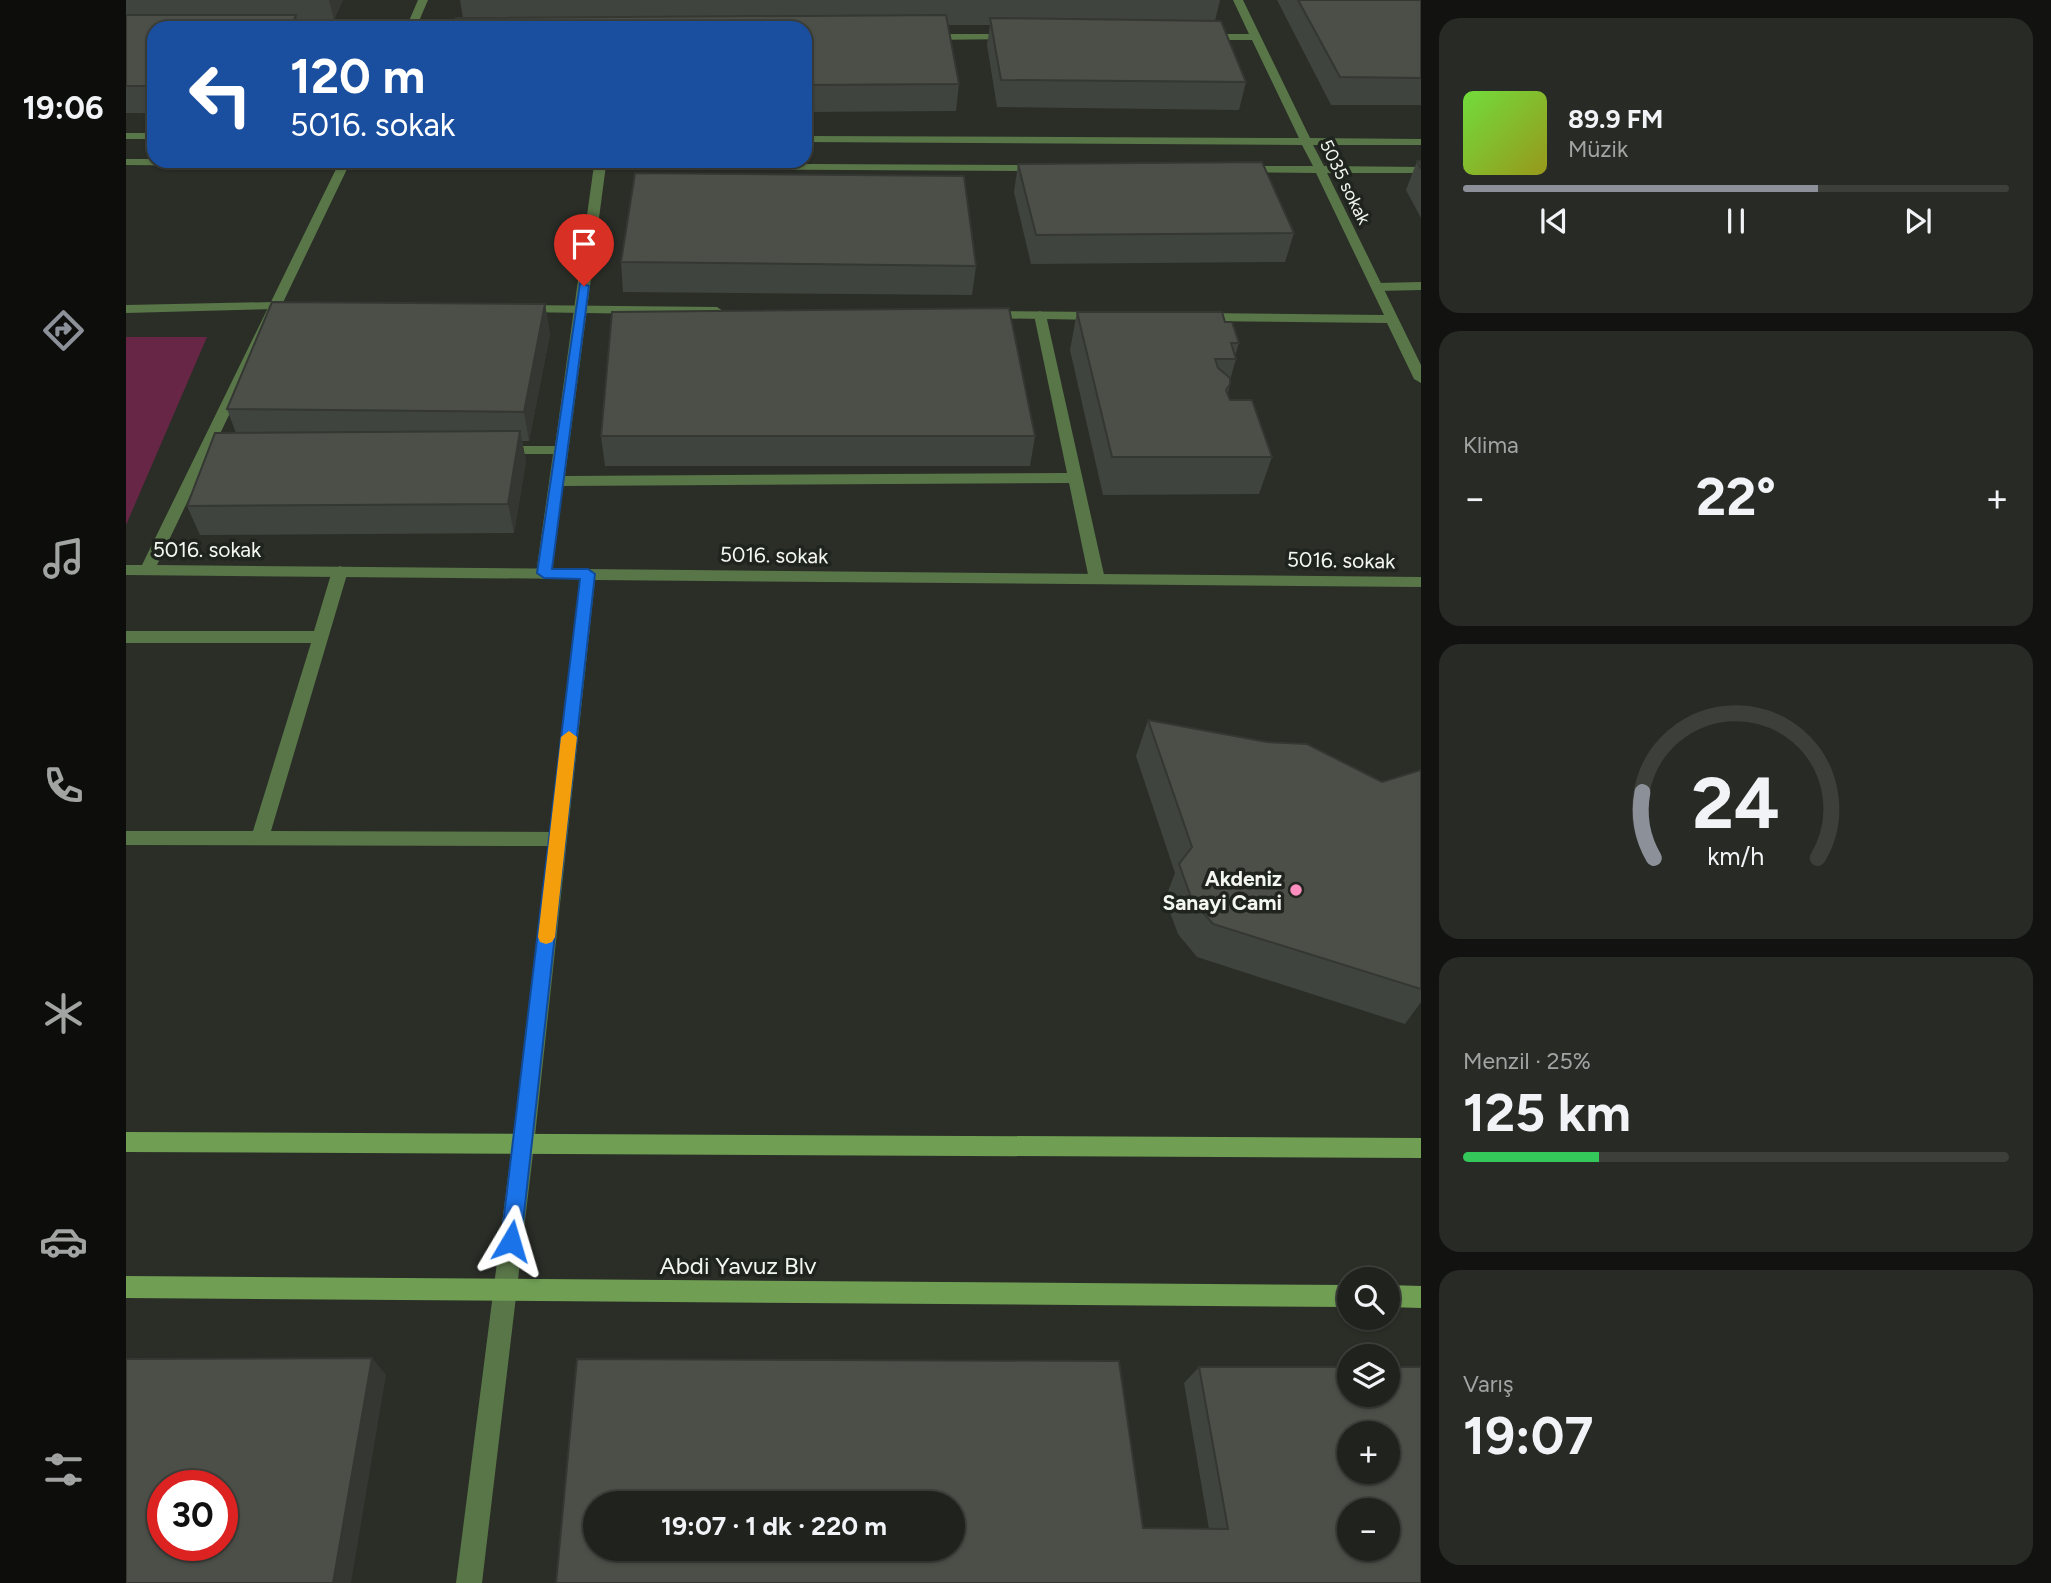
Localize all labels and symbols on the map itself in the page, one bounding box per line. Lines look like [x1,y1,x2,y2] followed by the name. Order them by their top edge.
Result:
[1315,136,1375,228] street label: 5035 sokak
[554,214,614,286] pin
[153,537,262,562] street label: 5016. sokak
[720,542,829,568] street label: 5016. sokak
[1287,547,1396,573] street label: 5016. sokak
[1162,866,1282,915] place label: Akdeniz Sanayi Cami
[1288,882,1304,898] marker: Akdeniz Sanayi Cami
[474,1204,548,1278] position arrow
[660,1251,817,1280] street label: Abdi Yavuz Blv
[147,1470,238,1561] speed limit sign: 30

